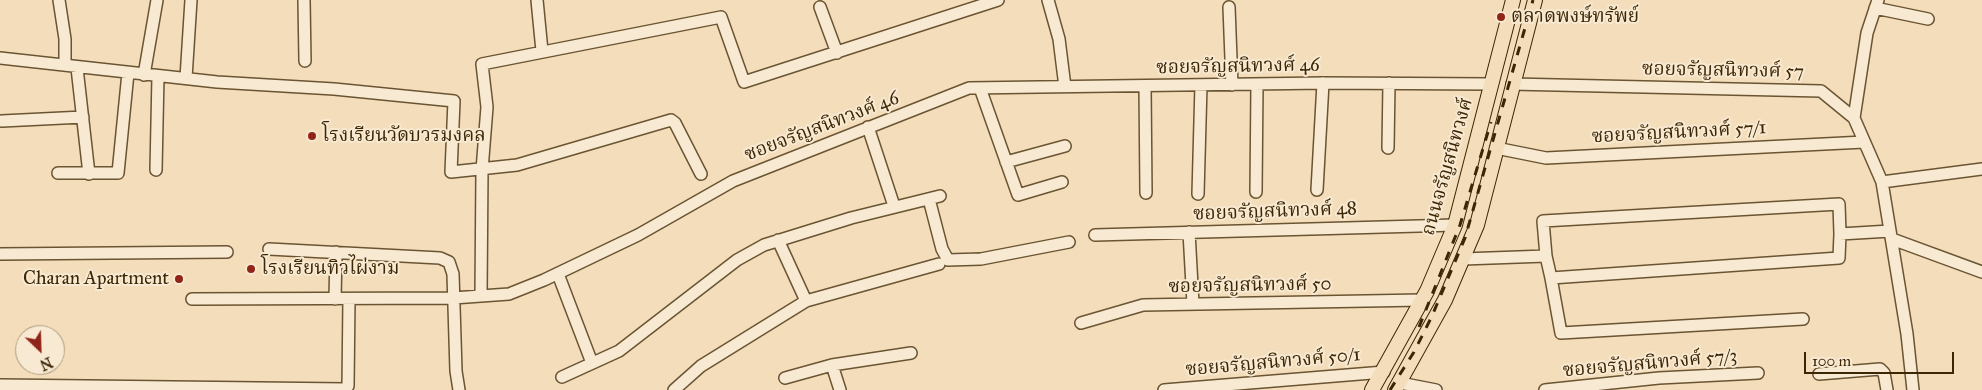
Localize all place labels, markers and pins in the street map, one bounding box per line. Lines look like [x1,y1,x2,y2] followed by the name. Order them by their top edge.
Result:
[1511,6,1639,28] place label: ตลาดพงษ์ทรัพย์
[1495,11,1507,23] marker: ตลาดพงษ์ทรัพย์
[322,125,486,147] place label: โรงเรียนวัดบวรมงคล
[306,130,318,142] marker: โรงเรียนวัดบวรมงคล
[261,258,399,280] place label: โรงเรียนทิวไผ่งาม
[245,263,257,275] marker: โรงเรียนทิวไผ่งาม
[23,268,169,290] place label: Charan Apartment
[173,273,185,285] marker: Charan Apartment

